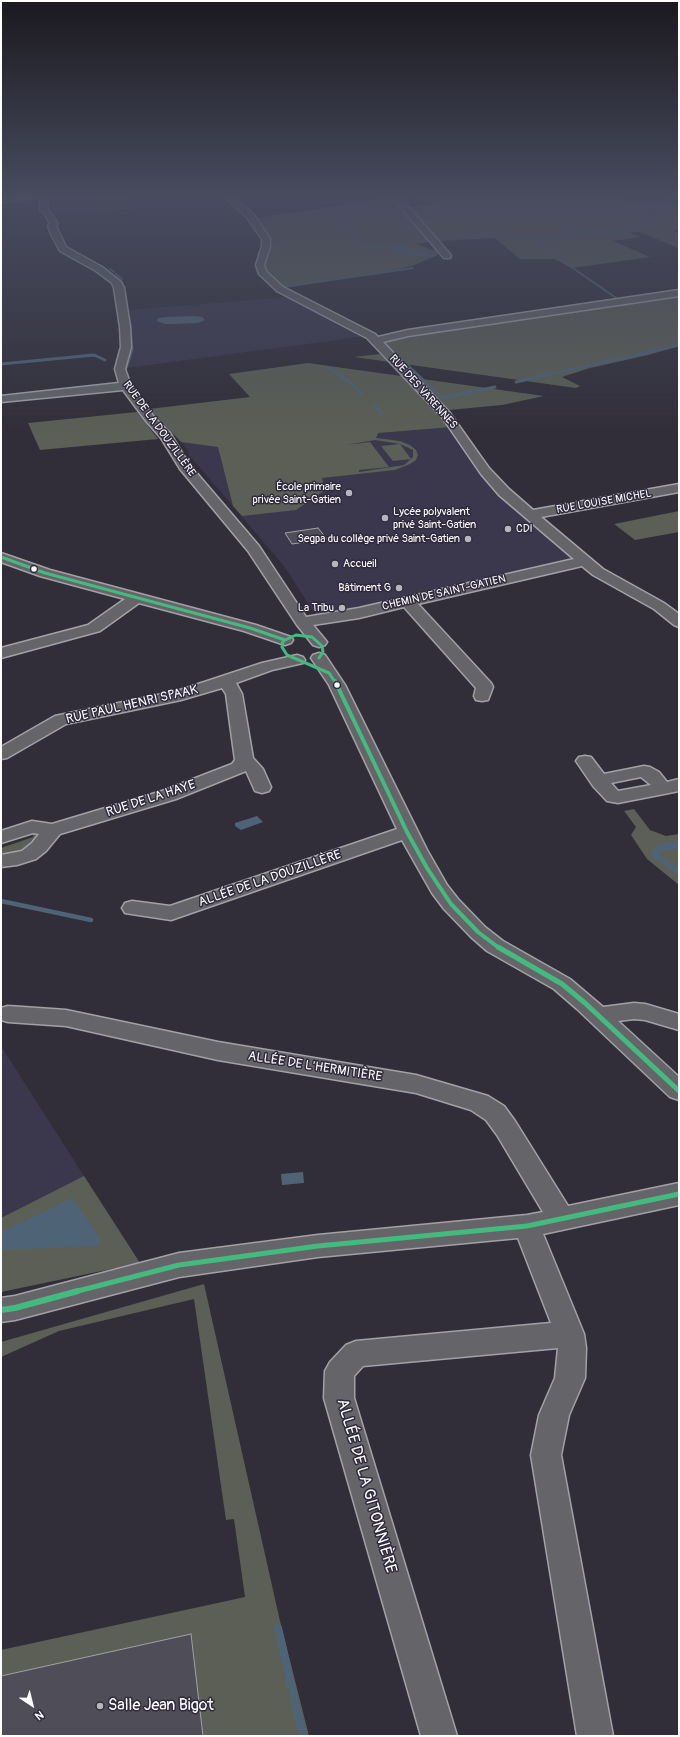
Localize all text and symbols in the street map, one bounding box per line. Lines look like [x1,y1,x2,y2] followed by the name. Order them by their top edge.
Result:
[386,352,460,432] street label: RUE DES VARENNES
[120,379,198,479] street label: RUE DE LA DOUZILLÈRE
[252,480,341,506] place label: École primaire privée Saint-Gatien
[555,487,653,517] street label: RUE LOUISE MICHEL
[344,488,354,498] marker: École primaire privée Saint-Gatien
[393,505,476,531] place label: Lycée polyvalent privé Saint-Gatien
[380,513,390,523] marker: Lycée polyvalent privé Saint-Gatien
[516,522,533,536] place label: CDI
[503,524,513,534] marker: CDI
[298,532,460,546] place label: Segpa du collège privé Saint-Gatien
[463,534,473,544] marker: Segpa du collège privé Saint-Gatien
[343,557,377,571] place label: Accueil
[330,559,340,569] marker: Accueil
[29,564,39,574] unlabelled marker
[381,572,507,614] street label: CHEMIN DE SAINT-GATIEN
[338,581,391,595] place label: Bâtiment G
[394,583,404,593] marker: Bâtiment G
[298,601,334,615] place label: La Tribu
[337,603,347,613] marker: La Tribu
[332,680,342,690] unlabelled marker
[65,682,199,728] street label: RUE PAUL HENRI SPAAK
[104,777,198,821] street label: RUE DE LA HAYE
[197,847,343,911] street label: ALLÉE DE LA DOUZILLÈRE
[247,1049,383,1085] street label: ALLÉE DE L'HERMITIÈRE
[332,1396,400,1576] street label: ALLÉE DE LA GITONNIÈRE
[12,1685,52,1725] north arrow
[108,1696,214,1716] place label: Salle Jean Bigot
[95,1701,105,1711] marker: Salle Jean Bigot
[32,1708,46,1723] text: N

